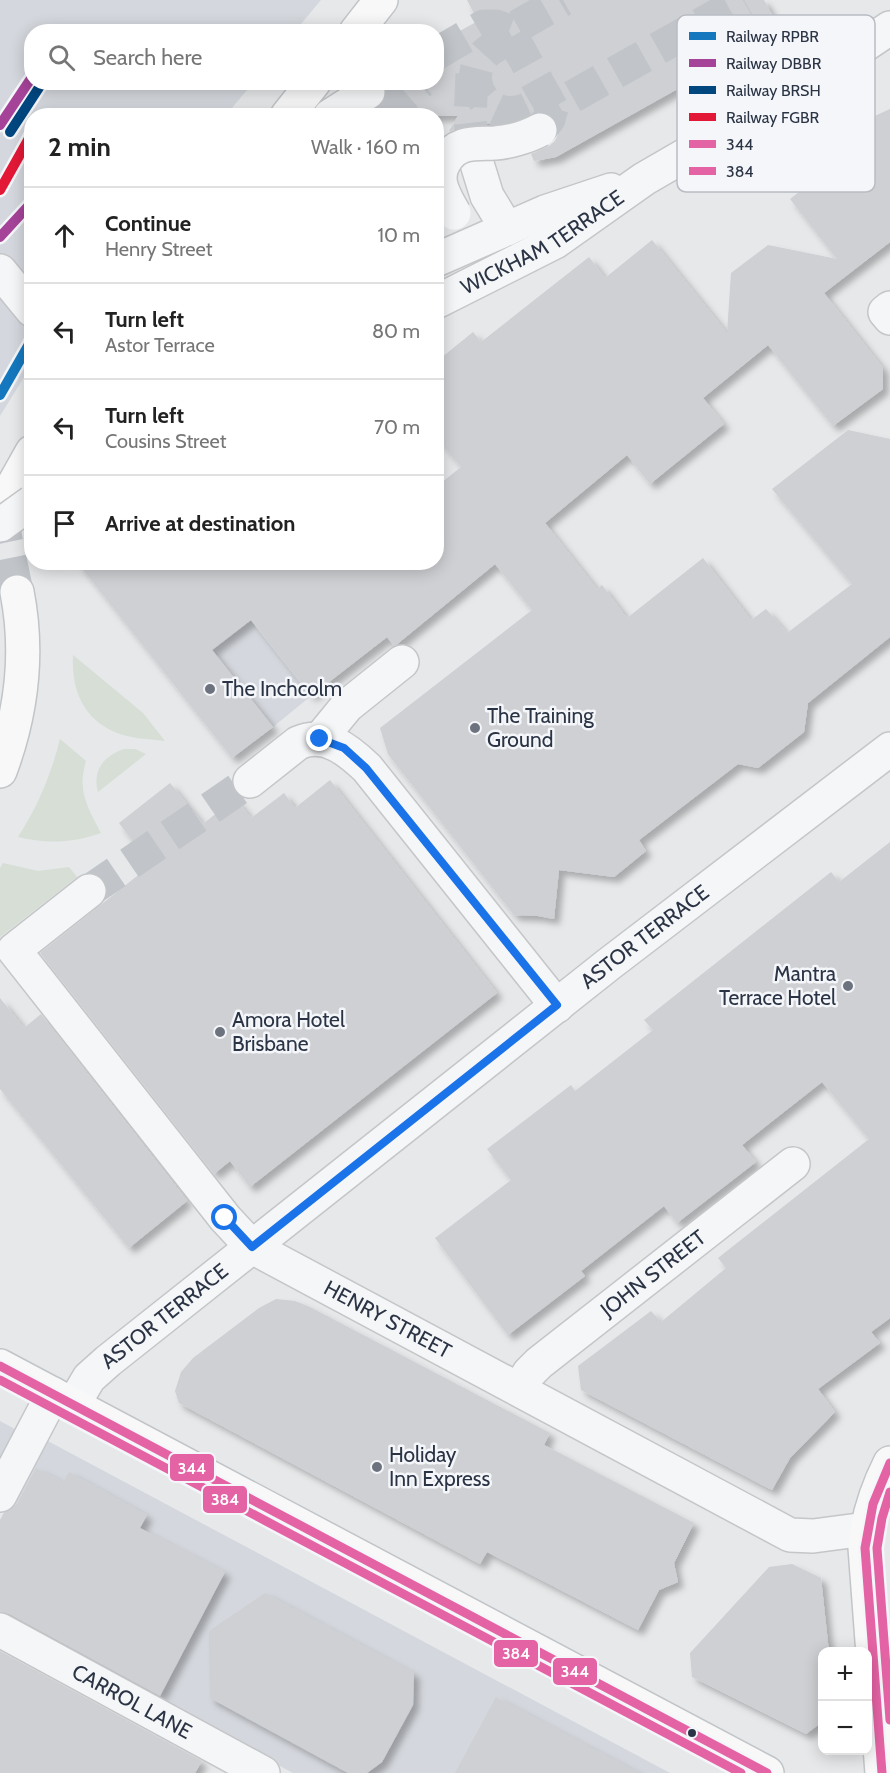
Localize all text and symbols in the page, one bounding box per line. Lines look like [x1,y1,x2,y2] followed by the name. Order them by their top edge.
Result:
[677,15,875,192] legend
[24,24,444,90] search box
[726,27,819,46] text: Railway RPBR
[45,41,78,74] icon: search
[93,44,202,71] text: Search here
[726,54,822,73] text: Railway DBBR
[726,81,821,100] text: Railway BRSH
[726,108,819,127] text: Railway FGBR
[48,131,111,163] text: 2 min
[311,135,420,159] text: Walk · 160 m
[726,135,753,154] text: 344
[726,162,754,181] text: 384
[456,184,628,299] street label: WICKHAM TERRACE
[105,210,191,237] text: Continue
[48,219,81,252] icon: ahead
[377,223,420,247] text: 10 m
[105,237,213,261] text: Henry Street
[105,306,184,333] text: Turn left
[48,315,81,348] icon: left
[372,319,420,343] text: 80 m
[105,333,215,357] text: Astor Terrace
[105,402,184,429] text: Turn left
[48,411,81,444] icon: left
[374,415,420,439] text: 70 m
[105,429,226,453] text: Cousins Street
[48,507,81,540] icon: arrive
[105,510,295,537] text: Arrive at destination
[222,676,342,701] place label: The Inchcolm
[203,682,217,696] marker: The Inchcolm
[487,703,594,752] place label: The Training Ground
[468,721,482,735] marker: The Training Ground
[306,725,332,751] route end
[575,879,713,994] street label: ASTOR TERRACE
[719,961,836,1010] place label: Mantra Terrace Hotel
[841,979,855,993] marker: Mantra Terrace Hotel
[232,1007,345,1056] place label: Amora Hotel Brisbane
[213,1025,227,1039] marker: Amora Hotel Brisbane
[211,1204,237,1230] route start
[595,1224,710,1323] street label: JOHN STREET
[96,1258,233,1374] street label: ASTOR TERRACE
[320,1275,456,1363] street label: HENRY STREET
[389,1442,490,1491] place label: Holiday Inn Express
[169,1453,215,1482] line badge: 344
[178,1459,206,1478] text: 344
[370,1460,384,1474] marker: Holiday Inn Express
[202,1485,248,1514] line badge: 384
[211,1490,239,1509] text: 384
[493,1639,539,1668] line badge: 384
[502,1644,530,1663] text: 384
[818,1647,872,1755] map controls
[818,1647,872,1701] button: +
[552,1657,598,1686] line badge: 344
[68,1659,196,1744] street label: CARROL LANE
[561,1662,589,1681] text: 344
[818,1701,872,1755] button: −
[686,1727,698,1739] unlabelled marker

